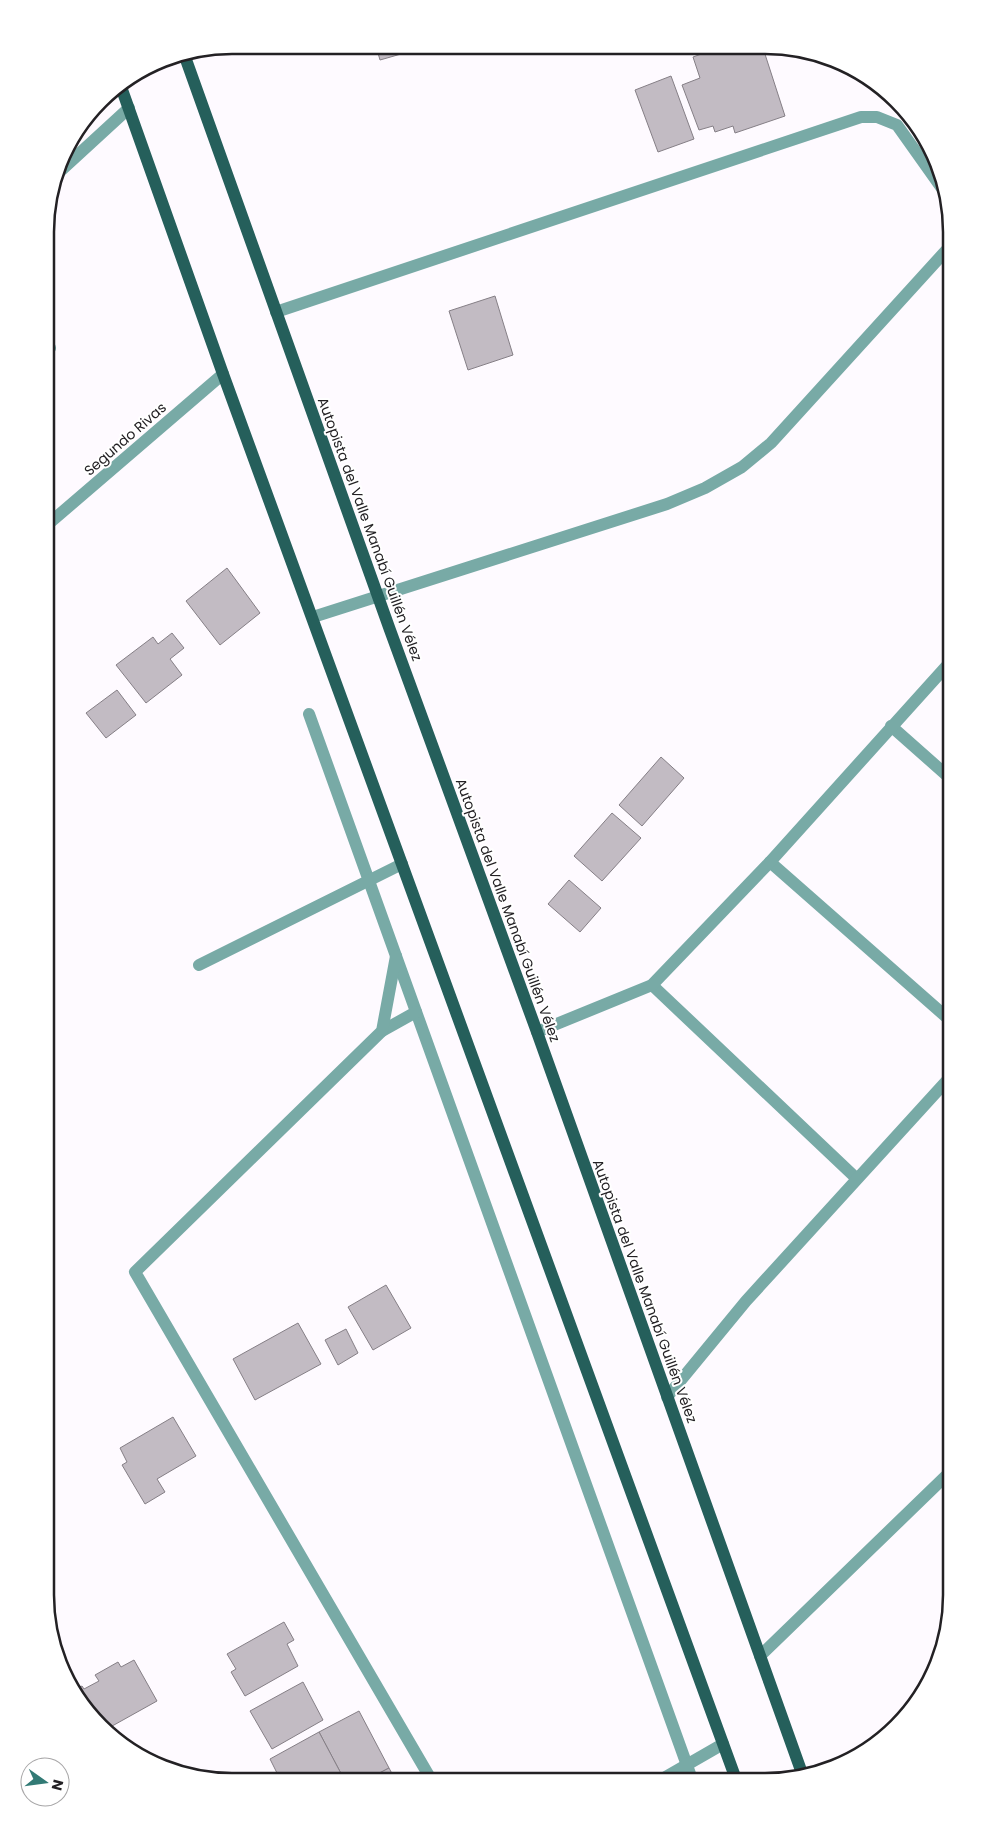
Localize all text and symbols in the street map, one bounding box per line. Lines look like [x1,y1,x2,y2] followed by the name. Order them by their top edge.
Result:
[313,394,427,664] street label: Autopista del Valle Manabí Guillén Vélez
[80,398,170,480] street label: Segundo Rivas
[451,775,565,1045] street label: Autopista del Valle Manabí Guillén Vélez
[588,1156,702,1426] street label: Autopista del Valle Manabí Guillén Vélez
[20,1757,70,1807] north arrow
[47,1778,69,1793] text: N

